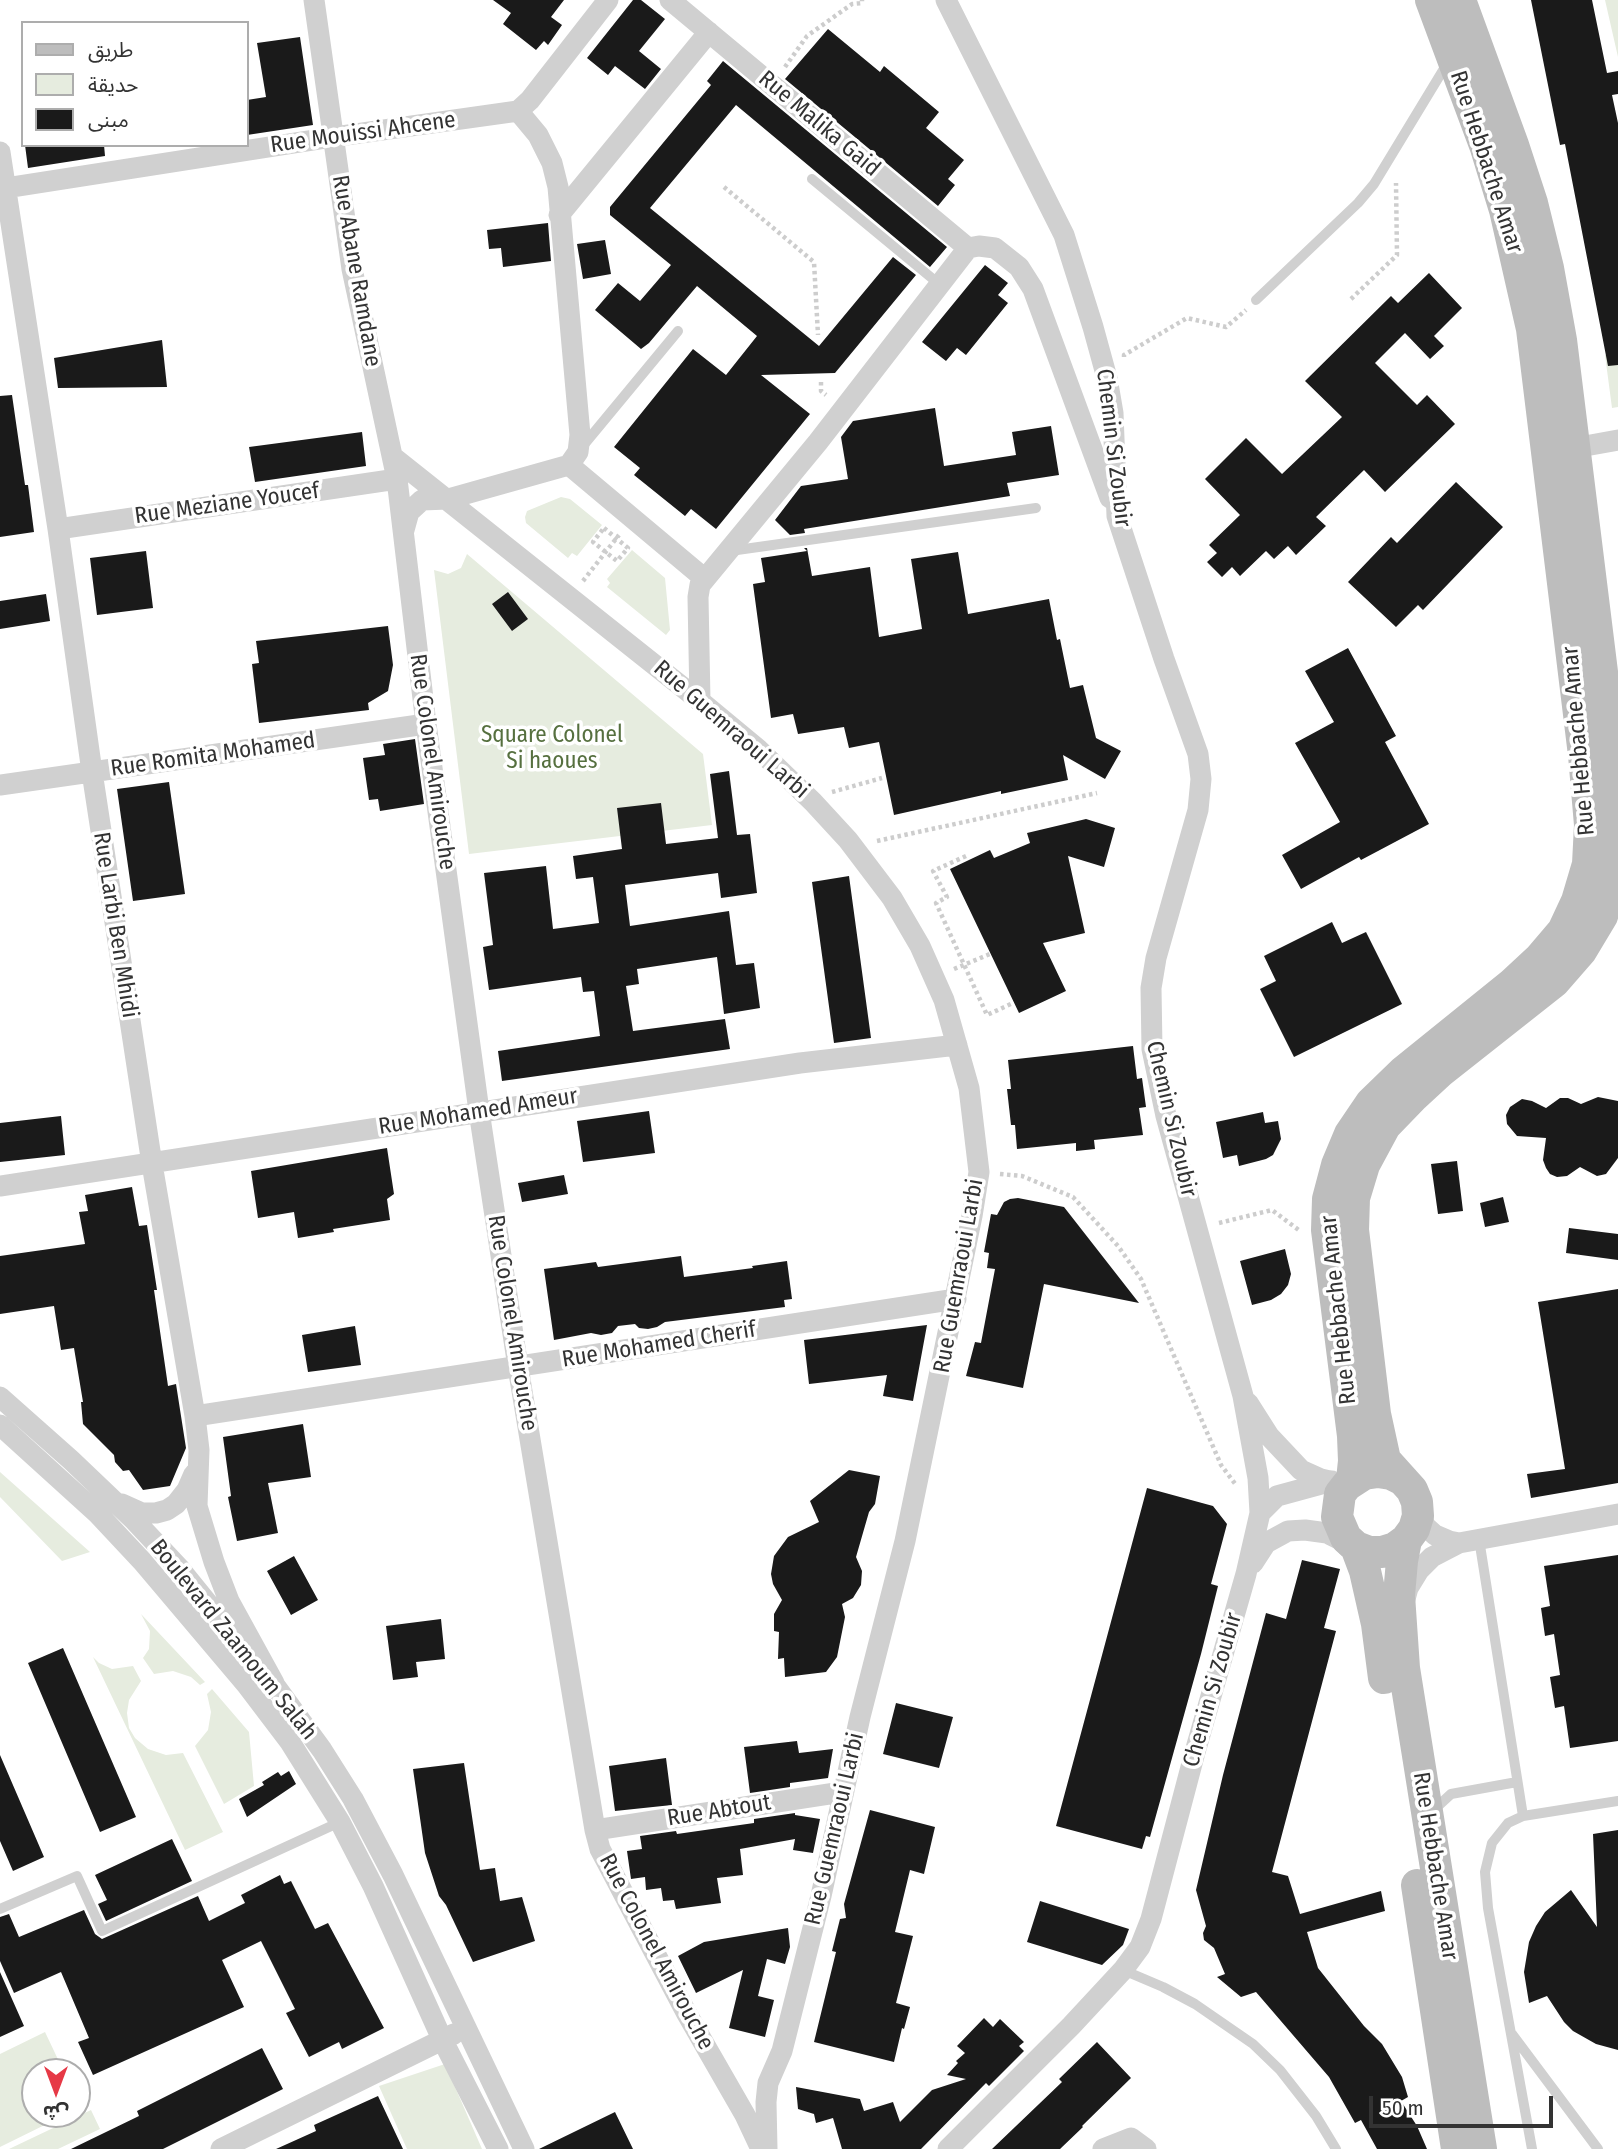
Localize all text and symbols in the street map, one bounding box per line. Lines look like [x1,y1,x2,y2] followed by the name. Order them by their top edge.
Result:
[21,21,248,147] legend
[88,37,133,63] text: طريق
[753,65,885,183] street label: Rue Malika Gaid
[1444,67,1528,257] street label: Rue Hebbache Amar
[88,72,138,98] text: حديقة
[269,106,457,160] street label: Rue Mouissi Ahcene
[88,107,129,133] text: مبنى
[326,173,386,369] street label: Rue Abane Ramdane
[1090,367,1136,529] street label: Chemin Si Zoubir
[133,477,321,531] street label: Rue Meziane Youcef
[1557,645,1601,837] street label: Rue Hebbache Amar
[403,652,461,872] street label: Rue Colonel Amirouche
[648,655,814,805] street label: Rue Guemraoui Larbi
[481,722,623,776] park label: Square Colonel Si haoues
[109,727,317,783] street label: Rue Romita Mohamed
[87,830,143,1020] street label: Rue Larbi Ben Mhidi
[1140,1038,1202,1200] street label: Chemin Si Zoubir
[377,1083,579,1141] street label: Rue Mohamed Ameur
[928,1177,990,1375] street label: Rue Guemraoui Larbi
[481,1213,543,1433] street label: Rue Colonel Amirouche
[1315,1214,1363,1406] street label: Rue Hebbache Amar
[560,1316,758,1374] street label: Rue Mohamed Cherif
[144,1534,322,1746] street label: Boulevard Zaamoum Salah
[1178,1610,1248,1770] street label: Chemin Si Zoubir
[799,1730,871,1928] street label: Rue Guemraoui Larbi
[1407,1770,1463,1962] street label: Rue Hebbache Amar
[665,1789,773,1833] street label: Rue Abtout
[593,1849,719,2055] street label: Rue Colonel Amirouche
[21,2058,91,2128] north arrow
[1373,2082,1557,2126] scale bar
[1382,2095,1424,2121] text: 50 m
[43,2101,69,2124] text: ش

